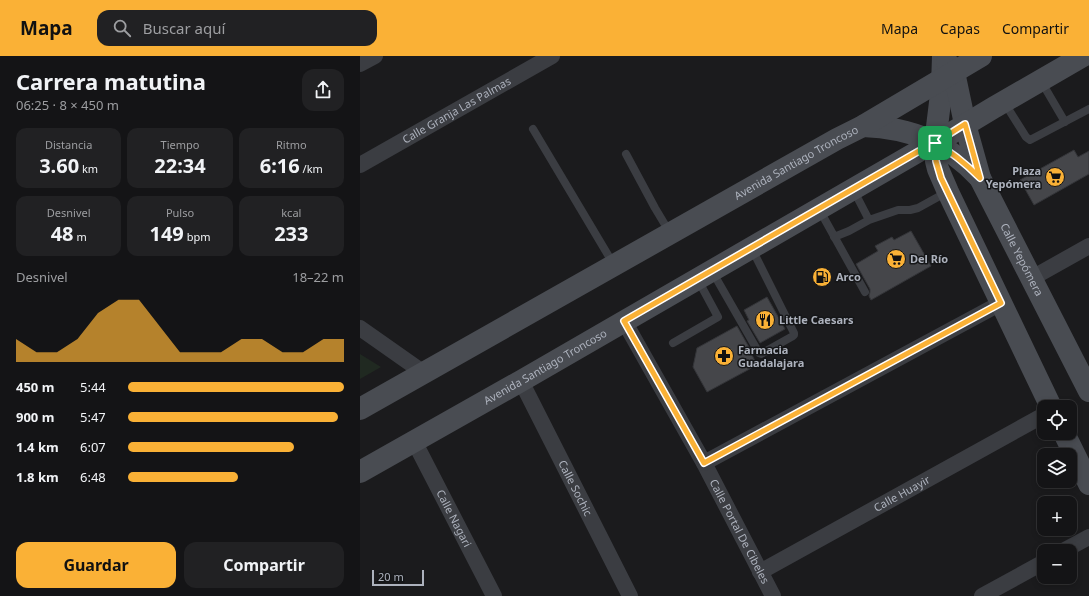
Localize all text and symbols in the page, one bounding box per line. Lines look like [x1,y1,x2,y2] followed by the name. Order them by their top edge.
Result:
[97,10,377,46] search box
[20,15,73,41] text: Mapa
[111,17,133,39] icon: search
[143,18,225,38] text: Buscar aquí
[881,19,918,38] text: Mapa
[940,19,980,38] text: Capas
[1002,19,1069,38] text: Compartir
[16,66,206,96] text: Carrera matutina
[302,69,344,111] button: share
[399,73,513,147] street label: Calle Granja Las Palmas
[16,96,119,114] text: 06:25 · 8 × 450 m
[731,121,861,203] street label: Avenida Santiago Troncoso
[918,126,952,160] pin
[924,132,946,154] icon: arrive
[45,137,92,152] text: Distancia
[161,137,199,152] text: Tiempo
[276,137,307,152] text: Ritmo
[39,152,79,179] text: 3.60
[154,152,206,179] text: 22:34
[260,152,300,179] text: 6:16
[79,161,98,176] text: km
[300,161,323,176] text: /km
[986,163,1041,191] place label: Plaza Yepómera
[1044,166,1066,188] supermarket icon: Plaza Yepómera
[47,205,91,220] text: Desnivel
[166,205,194,220] text: Pulso
[281,205,301,220] text: kcal
[51,220,74,247] text: 48
[149,220,184,247] text: 149
[274,220,308,247] text: 233
[997,220,1047,298] street label: Calle Yepómera
[74,229,87,244] text: m
[184,229,211,244] text: bpm
[885,248,907,270] supermarket icon: Del Río
[910,251,948,266] place label: Del Río
[811,266,833,288] fuel station icon: Arco
[16,268,68,286] text: Desnivel
[292,268,344,286] text: 18–22 m
[836,269,861,284] place label: Arco
[754,309,776,331] restaurant icon: Little Caesars
[779,312,854,327] place label: Little Caesars
[481,325,610,408] street label: Avenida Santiago Troncoso
[738,342,804,370] place label: Farmacia Guadalajara
[713,345,735,367] pharmacy icon: Farmacia Guadalajara
[16,378,54,396] text: 450 m
[80,378,106,396] text: 5:44
[1037,400,1077,584] map controls
[1037,400,1077,440] button: locate
[16,408,54,426] text: 900 m
[80,408,106,426] text: 5:47
[16,438,59,456] text: 1.4 km
[80,438,106,456] text: 6:07
[1037,448,1077,488] button: layers
[555,457,596,518] street label: Calle Sochic
[16,468,59,486] text: 1.8 km
[80,468,106,486] text: 6:48
[871,471,933,515] street label: Calle Huayir
[707,476,773,586] street label: Calle Portal De Cibeles
[433,487,475,549] street label: Calle Nagari
[1037,496,1077,536] button: +
[16,542,176,588] button: Guardar
[184,542,344,588] button: Compartir
[1037,544,1077,584] button: −
[372,568,424,587] scale bar
[378,569,404,584] text: 20 m

